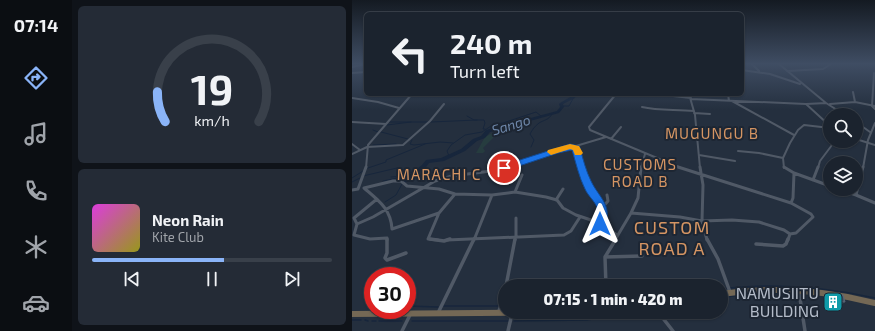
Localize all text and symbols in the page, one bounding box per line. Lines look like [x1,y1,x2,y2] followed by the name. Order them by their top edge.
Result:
[14,14,58,36] text: 07:14
[450,26,533,60] text: 240 m
[384,28,436,80] icon: left
[450,60,520,82] text: Turn left
[191,63,233,113] text: 19
[22,64,50,92] icon: directions
[823,108,863,196] map controls
[823,108,863,148] button: search
[489,111,533,138] water label: Sango
[194,112,230,129] text: km/h
[22,120,50,148] icon: music
[665,124,759,142] district label: MUGUNGU B
[487,151,521,185] pin
[603,155,677,190] district label: CUSTOMS ROAD B
[823,156,863,196] button: layers
[493,157,515,179] icon: arrive
[397,165,481,183] district label: MARACHI C
[22,177,50,205] icon: phone
[579,203,621,245] position arrow
[152,211,224,229] text: Neon Rain
[634,216,710,259] district label: CUSTOM ROAD A
[152,229,204,245] text: Kite Club
[22,233,50,261] icon: climate
[364,267,416,319] speed limit sign: 30
[121,268,143,290] icon: previous
[201,268,223,290] icon: pause
[281,268,303,290] icon: next
[736,283,819,320] place label: NAMUSIITU BUILDING
[22,289,50,317] icon: car
[544,290,682,308] text: 07:15 · 1 min · 420 m
[822,291,844,313] building icon: NAMUSIITU BUILDING

